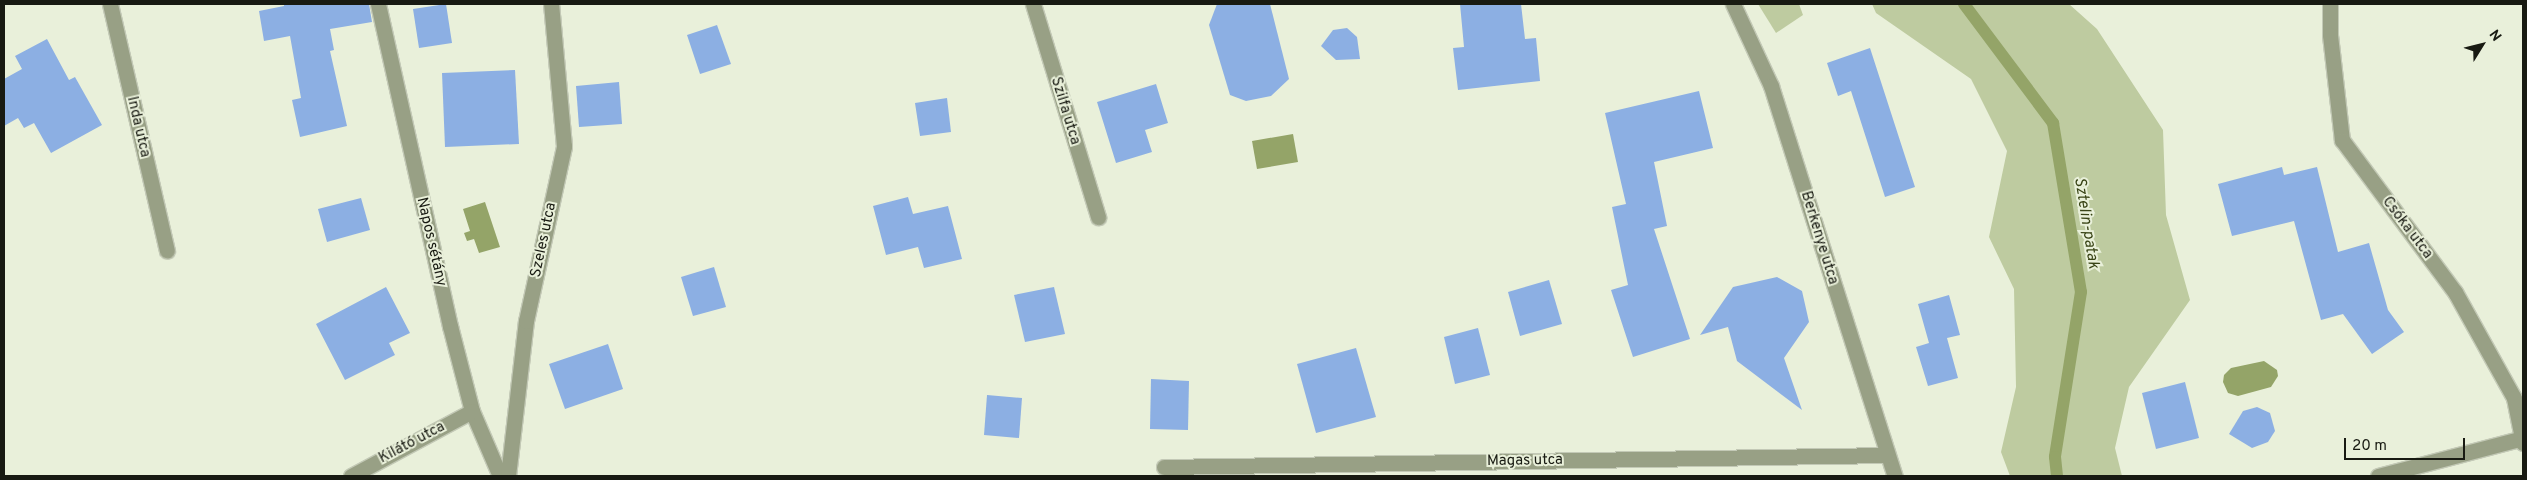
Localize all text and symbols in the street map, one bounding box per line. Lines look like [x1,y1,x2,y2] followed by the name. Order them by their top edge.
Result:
[2457,20,2507,70] north arrow
[2485,27,2504,45] text: N
[1046,75,1084,147] street label: Szilfa utca
[122,95,154,159] street label: Inda utca
[2069,176,2103,270] water label: Sztelin-patak
[1796,189,1842,287] street label: Berkenye utca
[2378,193,2436,263] street label: Csóka utca
[412,196,450,288] street label: Napos sétány
[527,201,561,279] street label: Szeles utca
[376,418,448,468] street label: Kilátó utca
[2347,428,2468,460] scale bar
[2352,437,2387,456] text: 20 m
[1487,451,1563,471] street label: Magas utca

